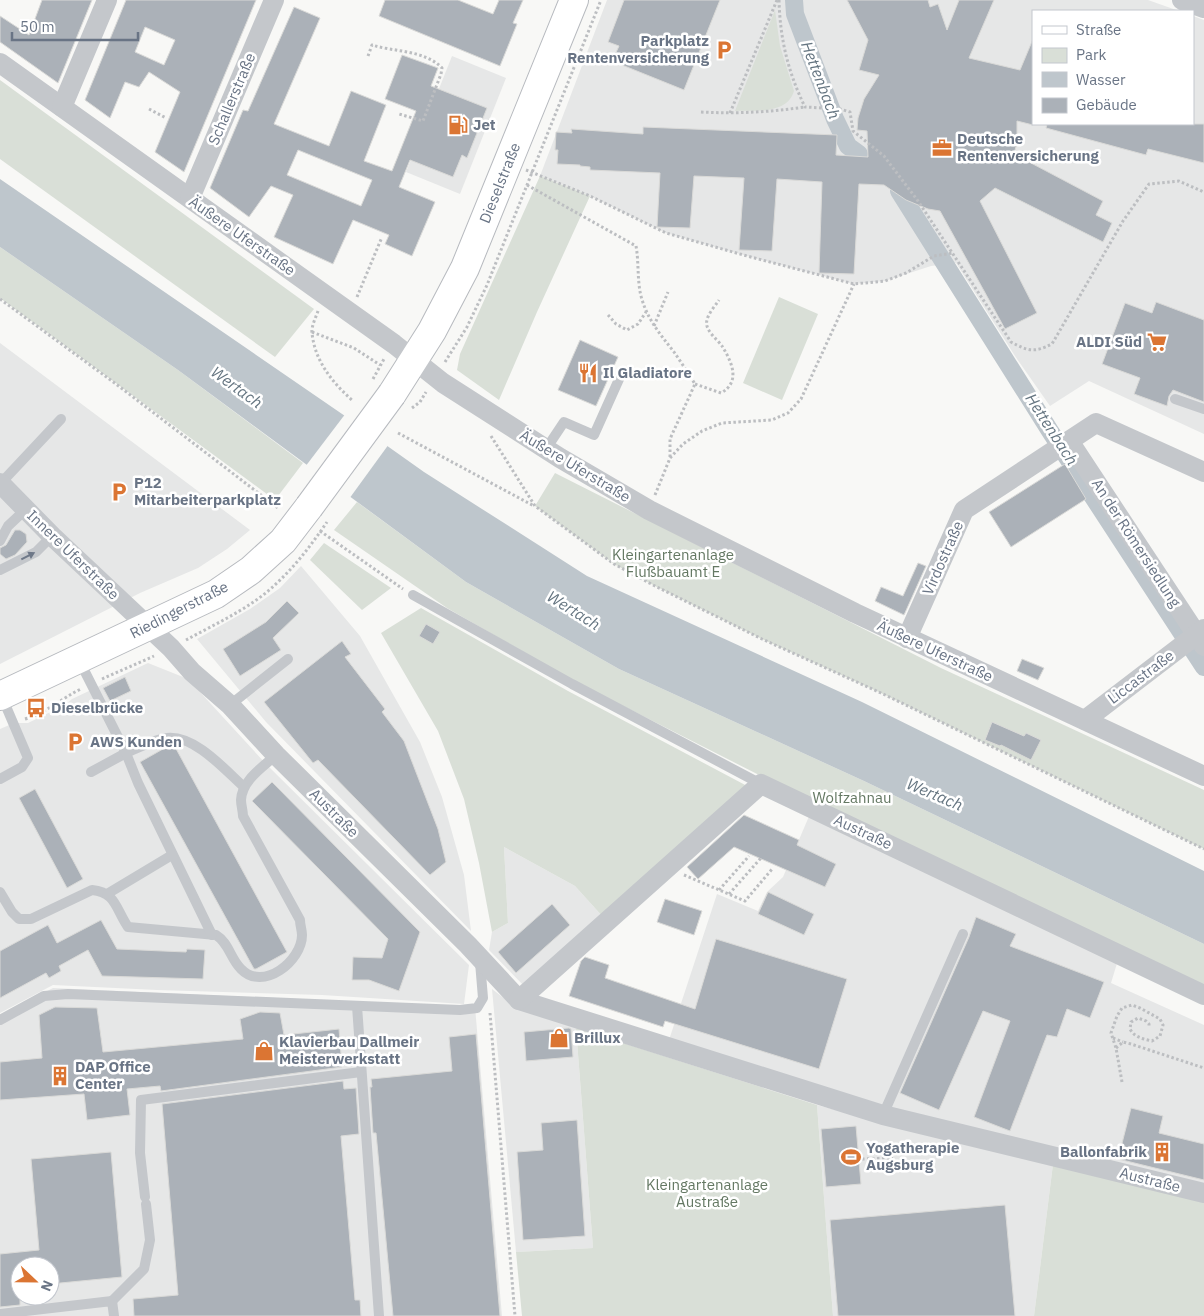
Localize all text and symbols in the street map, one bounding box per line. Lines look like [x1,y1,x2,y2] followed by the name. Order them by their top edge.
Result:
[12,10,139,42] scale bar
[1032,10,1194,125] legend
[20,17,55,36] text: 50 m
[1076,20,1121,39] text: Straße
[567,31,710,67] place label: Parkplatz Rentenversicherung
[797,38,845,122] water label: Hettenbach
[713,39,735,61] parking icon: Parkplatz Rentenversicherung
[1076,45,1106,64] text: Park
[204,50,260,148] street label: Schallerstraße
[1076,70,1126,89] text: Wasser
[1076,95,1137,114] text: Gebäude
[447,114,469,136] fuel station icon: Jet
[473,115,496,134] place label: Jet
[957,129,1100,165] place label: Deutsche Rentenversicherung
[931,137,953,159] office icon: Deutsche Rentenversicherung
[475,140,524,226] street label: Dieselstraße
[185,192,299,279] street label: Äußere Uferstraße
[1146,331,1168,353] supermarket icon: ALDI Süd
[1076,332,1142,351] place label: ALDI Süd
[207,362,267,412] water label: Wertach
[577,362,599,384] restaurant icon: Il Gladiatore
[603,363,692,382] place label: Il Gladiatore
[1021,389,1083,469] water label: Hettenbach
[517,425,634,506] street label: Äußere Uferstraße
[134,473,281,509] place label: P12 Mitarbeiterparkplatz
[1088,475,1185,611] street label: An der Römersiedlung
[108,481,130,503] parking icon: P12 Mitarbeiterparkplatz
[23,506,123,603] street label: Innere Uferstraße
[918,518,967,598] street label: Virdostraße
[612,545,734,581] park label: Kleingartenanlage Flußbauamt E
[21,552,36,560] one-way arrow
[126,577,231,643] street label: Riedingerstraße
[544,586,604,634] water label: Wertach
[874,615,996,686] street label: Äußere Uferstraße
[1104,646,1178,708] street label: Liccastraße
[25,697,47,719] bus stop icon: Dieselbrücke
[51,698,143,717] place label: Dieselbrücke
[64,731,86,753] parking icon: AWS Kunden
[90,732,182,751] place label: AWS Kunden
[904,773,966,815] water label: Wertach
[306,784,363,841] street label: Austraße
[812,788,892,807] park label: Wolfzahnau
[831,810,895,853] street label: Austraße
[548,1027,570,1049] shop icon: Brillux
[574,1028,621,1047] place label: Brillux
[279,1032,419,1068] place label: Klavierbau Dallmeir Meisterwerkstatt
[253,1040,275,1062] shop icon: Klavierbau Dallmeir Meisterwerkstatt
[75,1057,151,1093] place label: DAP Office Center
[49,1065,71,1087] building icon: DAP Office Center
[866,1138,959,1174] place label: Yogatherapie Augsburg
[1151,1141,1173,1163] building icon: Ballonfabrik
[1060,1142,1147,1161] place label: Ballonfabrik
[840,1146,862,1168] sports icon: Yogatherapie Augsburg
[1118,1163,1182,1196] street label: Austraße
[646,1175,768,1211] park label: Kleingartenanlage Austraße
[10,1256,60,1306] north arrow
[37,1278,57,1294] text: N

